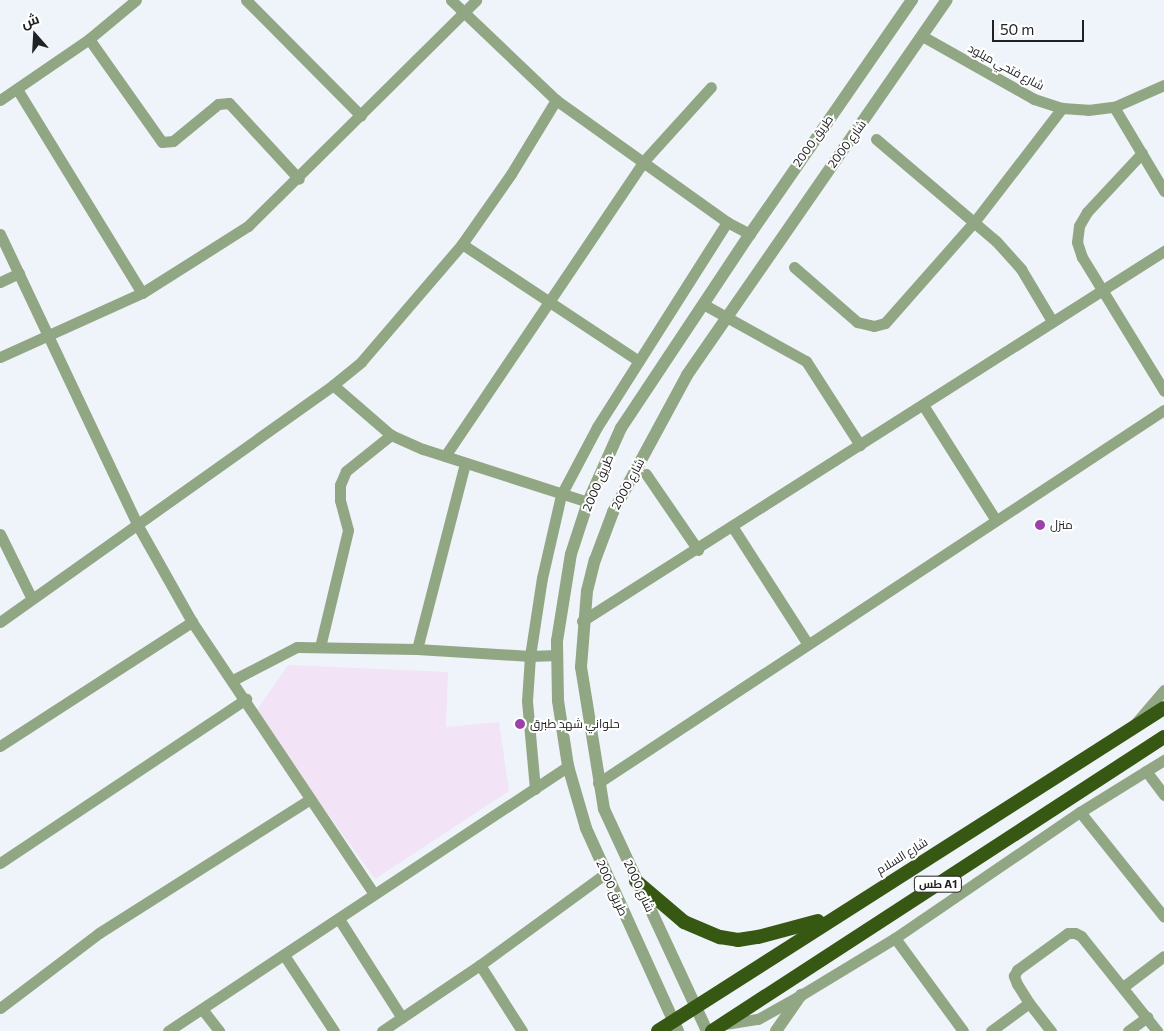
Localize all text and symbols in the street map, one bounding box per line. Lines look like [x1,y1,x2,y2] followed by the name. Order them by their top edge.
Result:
[19,9,41,31] text: ش
[10,10,60,60] north arrow
[994,10,1086,42] scale bar
[1000,20,1034,38] text: 50 m
[965,41,1047,93] street label: شارع فتحي ميلود
[790,112,836,170] street label: طريق 2000
[825,117,869,171] street label: شارع 2000
[580,453,616,513] street label: طريق 2000
[609,456,647,512] street label: شارع 2000
[1050,518,1073,532] place label: منزل
[1034,519,1046,531] marker: منزل
[530,717,620,731] place label: حلواني شهد طبرق
[514,718,526,730] marker: حلواني شهد طبرق
[874,835,930,877] street label: شارع السلام
[593,858,631,918] street label: طريق 2000
[621,858,657,914] street label: شارع 2000
[913,876,963,892] road number: طس A1

